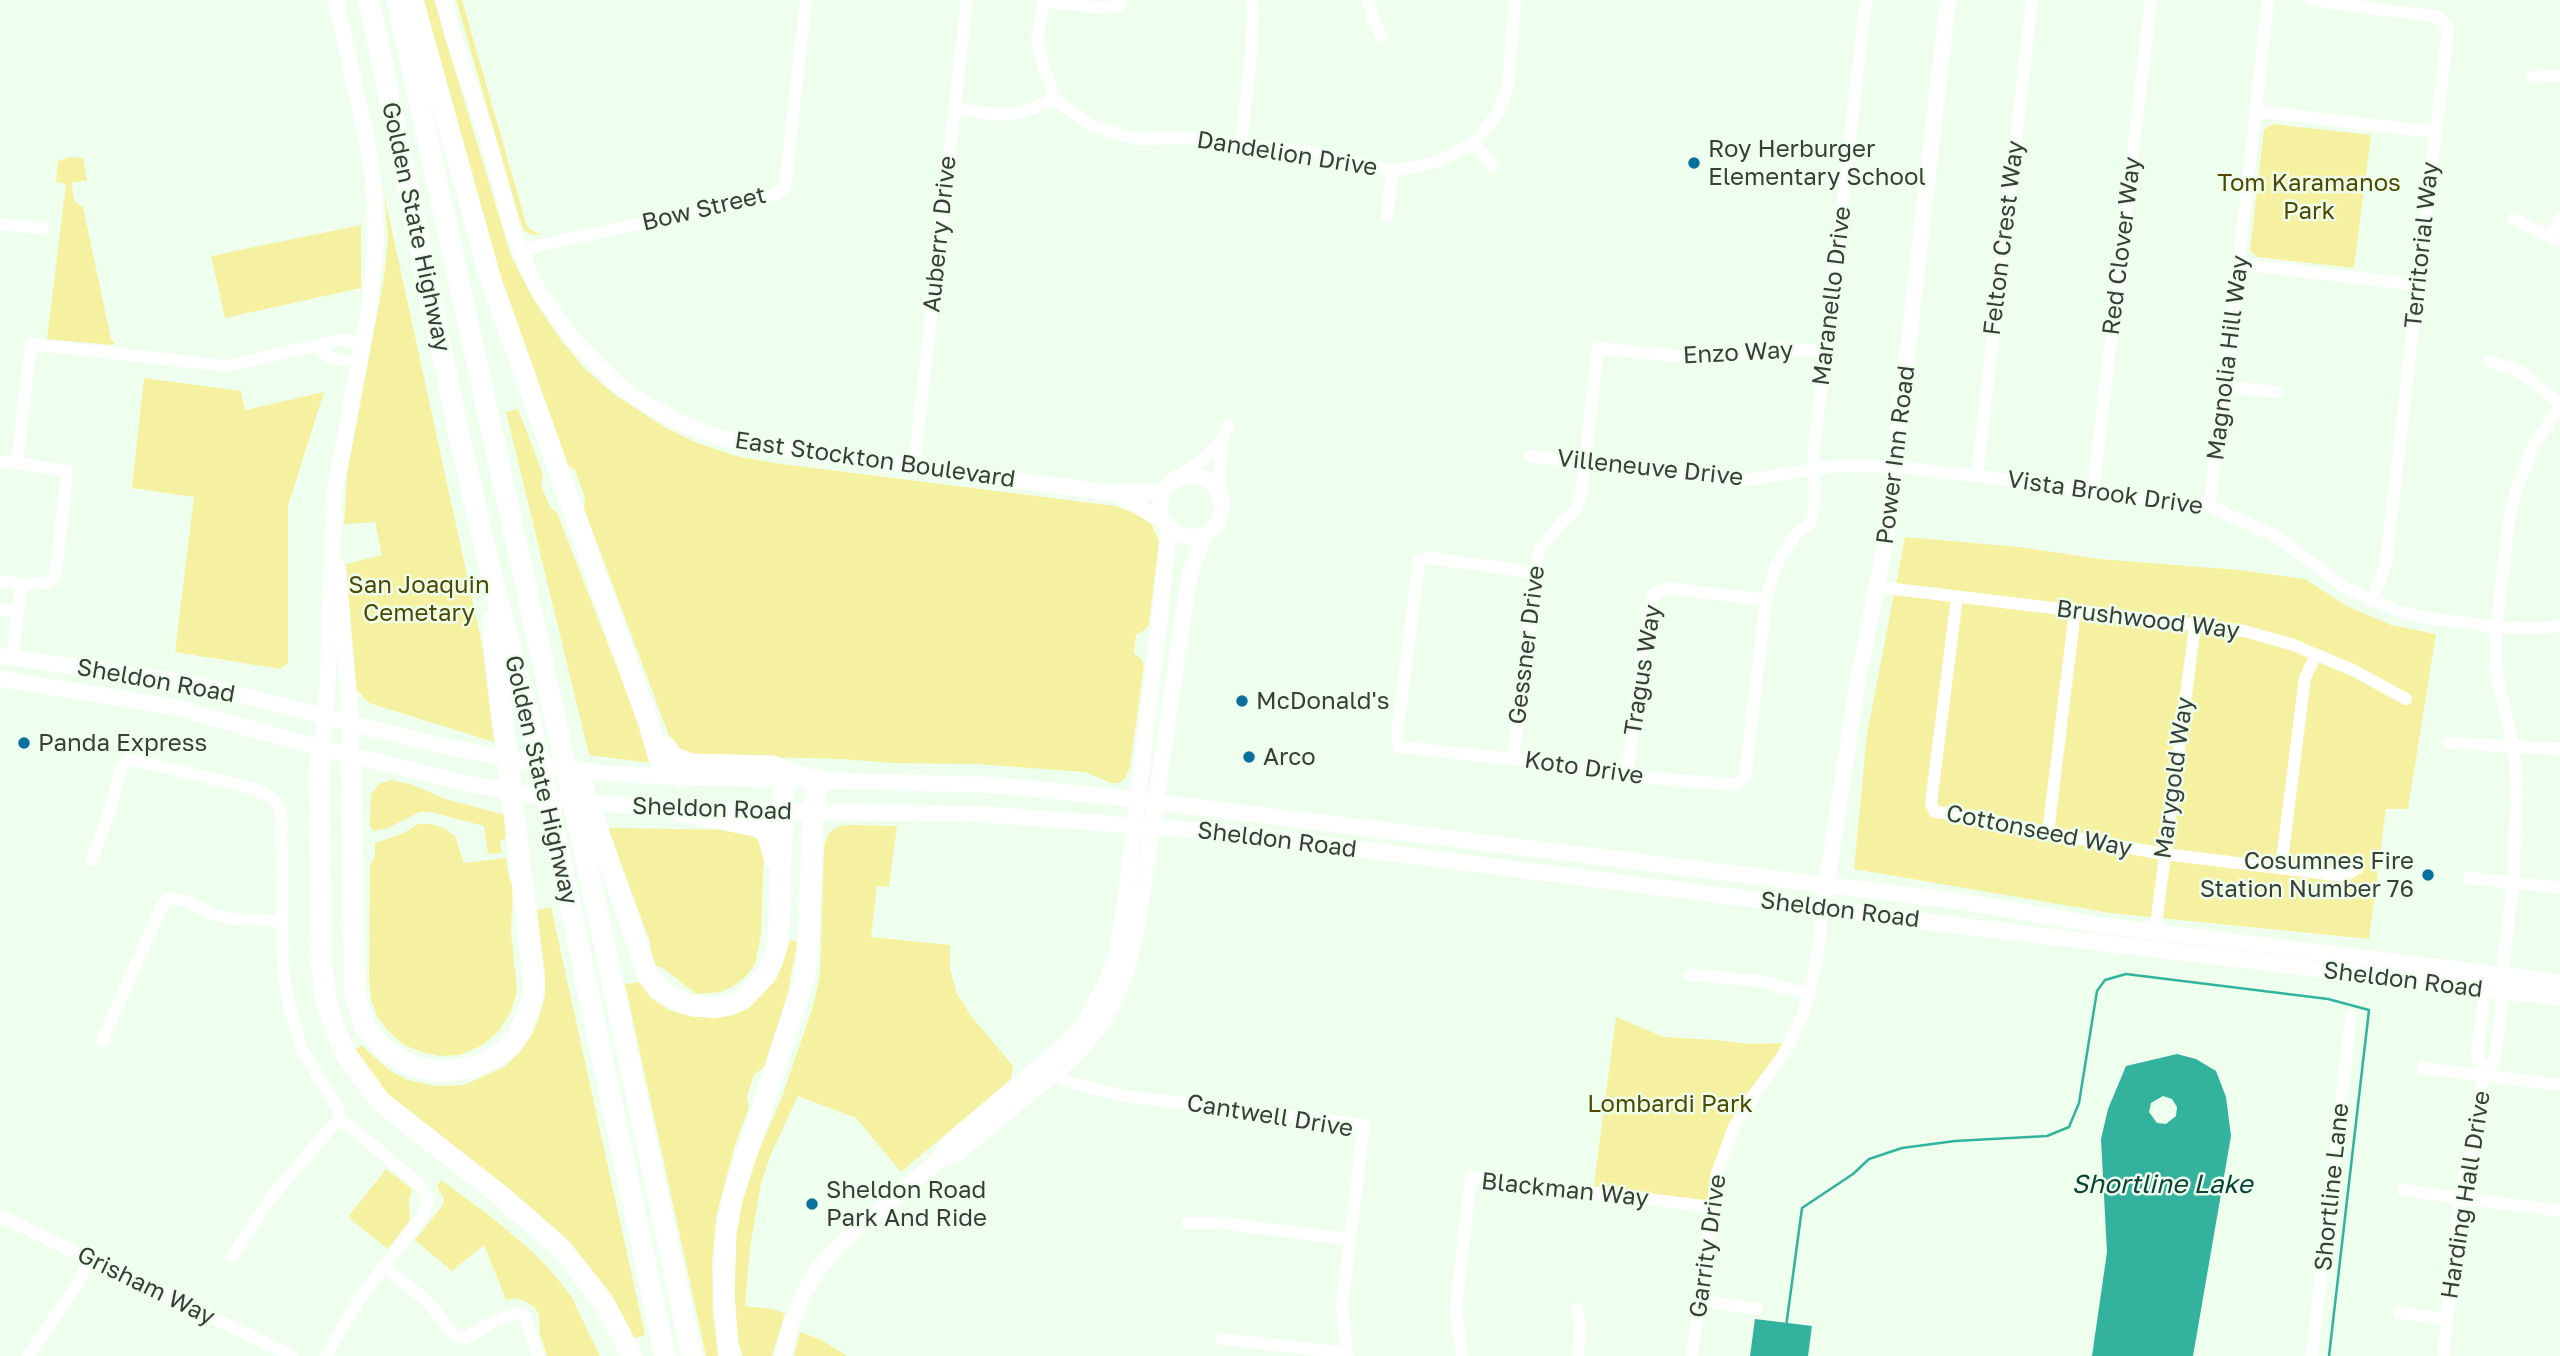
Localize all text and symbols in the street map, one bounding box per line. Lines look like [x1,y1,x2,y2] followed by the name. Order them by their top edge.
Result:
[375,99,457,355] street label: Golden State Highway
[1195,125,1379,183] street label: Dandelion Drive
[1708,135,1926,191] place label: Roy Herburger Elementary School
[1978,139,2030,337] street label: Felton Crest Way
[917,154,963,314] street label: Auberry Drive
[1686,155,1702,171] marker: Roy Herburger Elementary School
[2097,155,2147,337] street label: Red Clover Way
[2399,160,2445,330] street label: Territorial Way
[2217,169,2401,225] park label: Tom Karamanos Park
[639,181,769,237] street label: Bow Street
[1807,205,1857,387] street label: Maranello Drive
[2201,254,2255,462] street label: Magnolia Hill Way
[1682,336,1794,370] street label: Enzo Way
[1871,364,1921,546] street label: Power Inn Road
[733,426,1017,494] street label: East Stockton Boulevard
[1555,444,1745,492] street label: Villeneuve Drive
[2005,465,2205,521] street label: Vista Brook Drive
[1503,564,1551,726] street label: Gessner Drive
[348,571,490,627] park label: San Joaquin Cemetary
[2055,594,2241,646] street label: Brushwood Way
[1618,603,1668,737] street label: Tragus Way
[75,653,237,709] street label: Sheldon Road
[498,653,584,907] street label: Golden State Highway
[1256,687,1389,715] place label: McDonald's
[1234,693,1250,709] marker: McDonald's
[2148,695,2200,861] street label: Marygold Way
[38,729,207,757] place label: Panda Express
[16,735,32,751] marker: Panda Express
[1263,743,1316,771] place label: Arco
[1523,745,1645,791] street label: Koto Drive
[1241,749,1257,765] marker: Arco
[631,792,793,826] street label: Sheldon Road
[1944,799,2134,863] street label: Cottonseed Way
[1196,816,1358,864] street label: Sheldon Road
[2200,847,2414,903] place label: Cosumnes Fire Station Number 76
[2420,867,2436,883] marker: Cosumnes Fire Station Number 76
[1759,886,1921,934] street label: Sheldon Road
[2322,956,2484,1004] street label: Sheldon Road
[1185,1089,1355,1143] street label: Cantwell Drive
[2435,1089,2497,1301] street label: Harding Hall Drive
[1587,1090,1753,1118] park label: Lombardi Park
[2309,1102,2355,1272] street label: Shortline Lane
[1480,1167,1650,1213] street label: Blackman Way
[2071,1169,2253,1201] water label: Shortline Lake
[1684,1172,1732,1320] street label: Garrity Drive
[826,1176,987,1232] place label: Sheldon Road Park And Ride
[804,1196,820,1212] marker: Sheldon Road Park And Ride
[72,1240,220,1332] street label: Grisham Way

